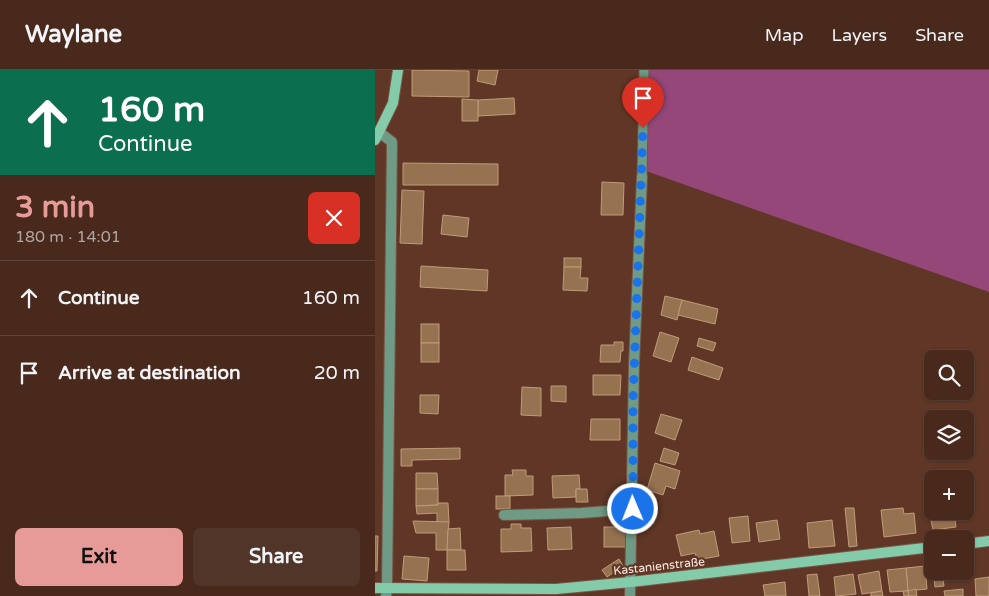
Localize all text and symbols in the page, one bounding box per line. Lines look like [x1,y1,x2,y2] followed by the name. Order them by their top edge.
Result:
[25,20,122,49] text: Waylane
[765,24,804,46] text: Map
[832,24,887,46] text: Layers
[915,24,964,46] text: Share
[622,77,664,128] pin
[629,84,657,112] icon: arrive
[98,89,205,131] text: 160 m
[15,90,80,155] icon: ahead
[98,131,193,157] text: Continue
[15,189,95,226] text: 3 min
[308,192,360,244] button: close
[15,227,121,247] text: 180 m · 14:01
[15,284,43,312] icon: ahead
[58,287,140,309] text: Continue
[302,287,360,309] text: 160 m
[924,350,974,580] map controls
[924,350,974,400] button: search
[15,359,43,387] icon: arrive
[58,362,241,384] text: Arrive at destination
[314,362,360,384] text: 20 m
[924,410,974,460] button: layers
[924,470,974,520] button: +
[606,482,658,534] position arrow
[15,528,183,586] button: Exit
[193,528,360,586] button: Share
[924,530,974,580] button: −
[613,554,706,578] street label: Kastanienstraße

